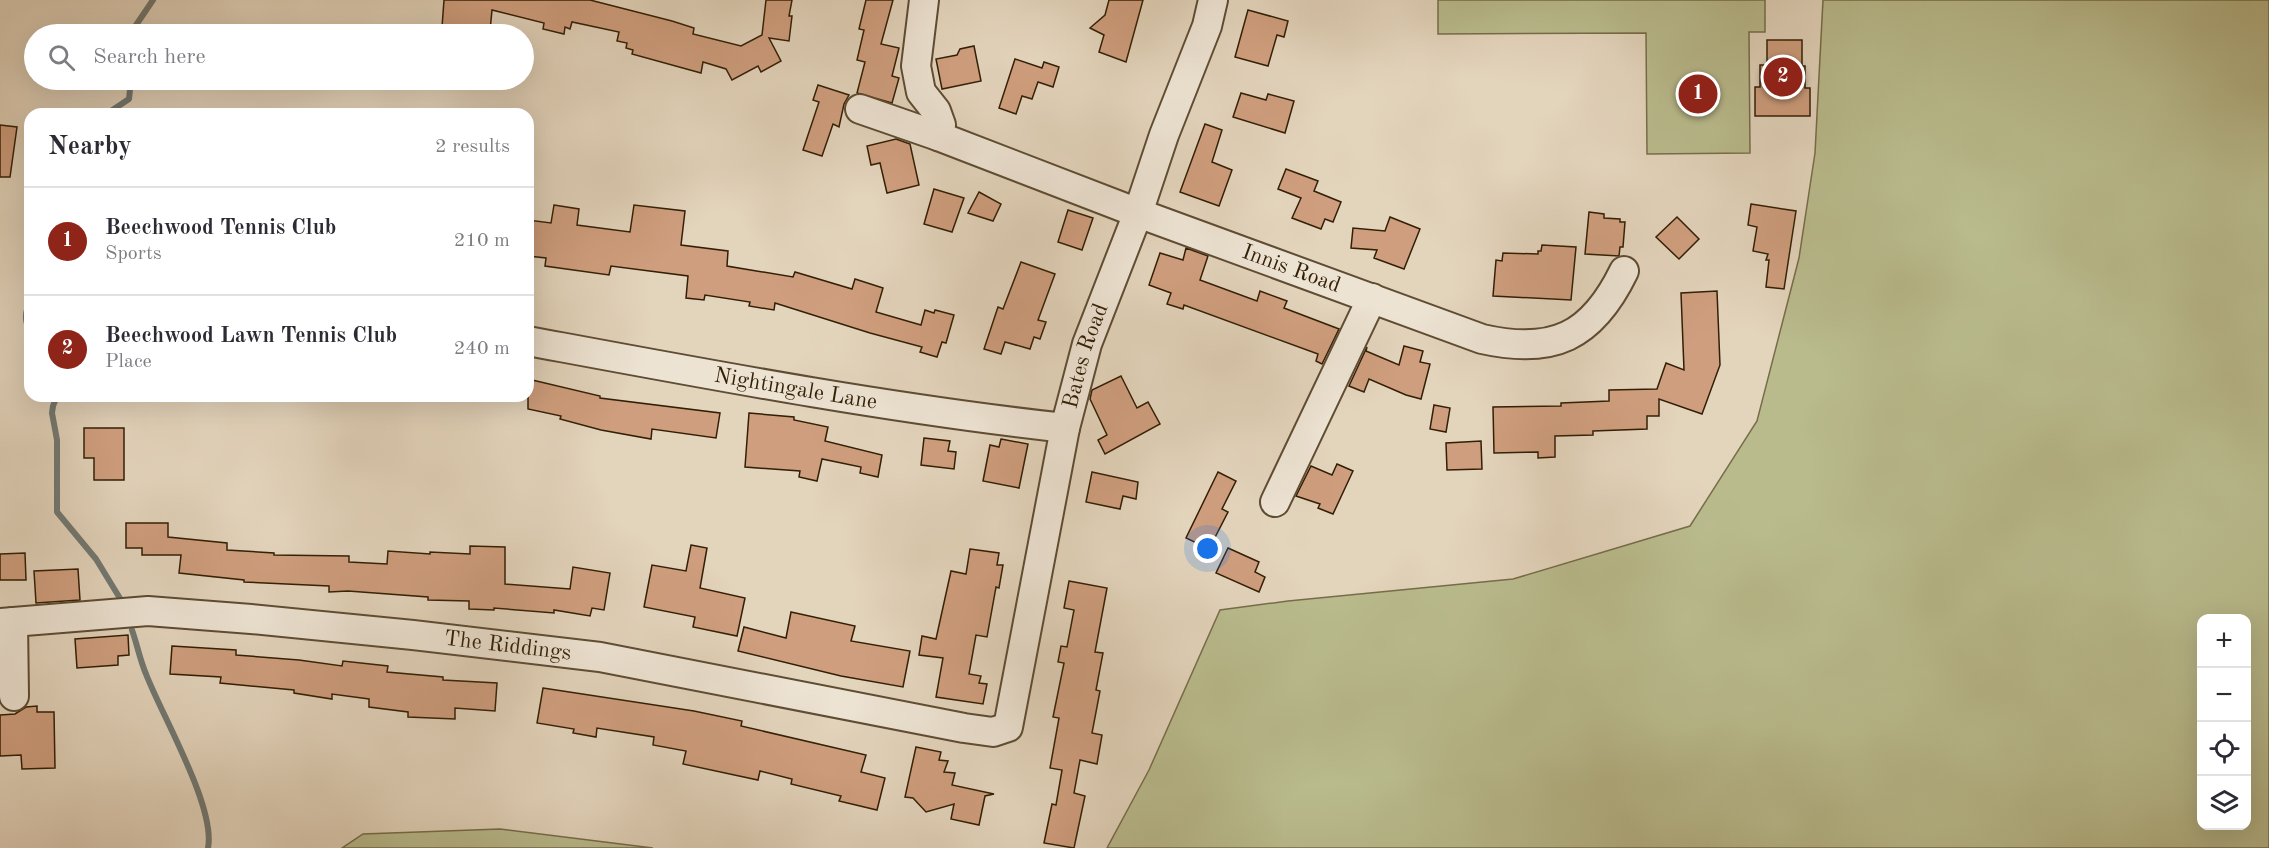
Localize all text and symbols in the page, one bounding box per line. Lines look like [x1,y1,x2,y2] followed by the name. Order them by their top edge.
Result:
[24,24,534,90] search box
[45,41,78,74] icon: search
[93,46,206,68] text: Search here
[1764,54,1802,100] pin: 2
[1678,72,1718,116] pin: 1
[48,134,132,160] text: Nearby
[435,137,510,157] text: 2 results
[105,217,336,239] text: Beechwood Tennis Club
[62,231,73,251] text: 1
[454,231,510,251] text: 210 m
[1239,241,1343,297] street label: Innis Road
[105,244,162,264] text: Sports
[1060,301,1113,411] street label: Bates Road
[105,325,397,347] text: Beechwood Lawn Tennis Club
[62,339,73,359] text: 2
[454,339,510,359] text: 240 m
[105,352,152,372] text: Place
[712,364,879,414] street label: Nightingale Lane
[1193,534,1222,563] your location
[2197,614,2251,830] map controls
[2197,614,2251,668] button: +
[443,628,573,665] street label: The Riddings
[2197,668,2251,722] button: −
[2197,722,2251,776] button: locate
[2197,776,2251,830] button: layers

